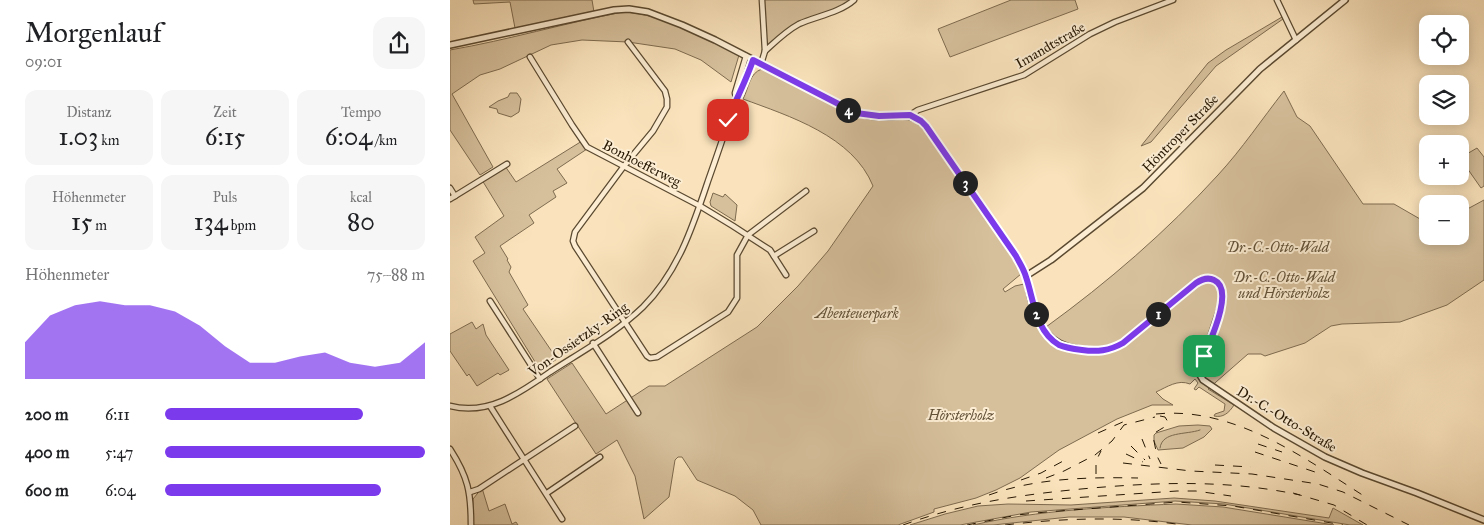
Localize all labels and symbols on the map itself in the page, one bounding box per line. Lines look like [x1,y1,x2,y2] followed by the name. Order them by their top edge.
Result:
[1012,19,1088,72] street label: Imandtstraße
[1139,91,1222,176] street label: Höntroper Straße
[836,98,860,122] pin: 4
[707,99,749,141] pin
[600,136,684,191] street label: Bonhoefferweg
[952,170,978,196] pin: 3
[1227,239,1331,256] park label: Dr.-C.-Otto-Wald
[1233,269,1337,302] park label: Dr.-C.-Otto-Wald und Hörsterholz
[524,298,632,381] street label: Von-Ossietzky-Ring
[1024,302,1048,326] pin: 2
[1146,302,1170,326] pin: 1
[813,305,900,323] park label: Abenteuerpark
[1183,335,1225,377] pin
[1234,383,1340,456] street label: Dr.-C.-Otto-Straße
[927,407,994,424] park label: Hörsterholz

